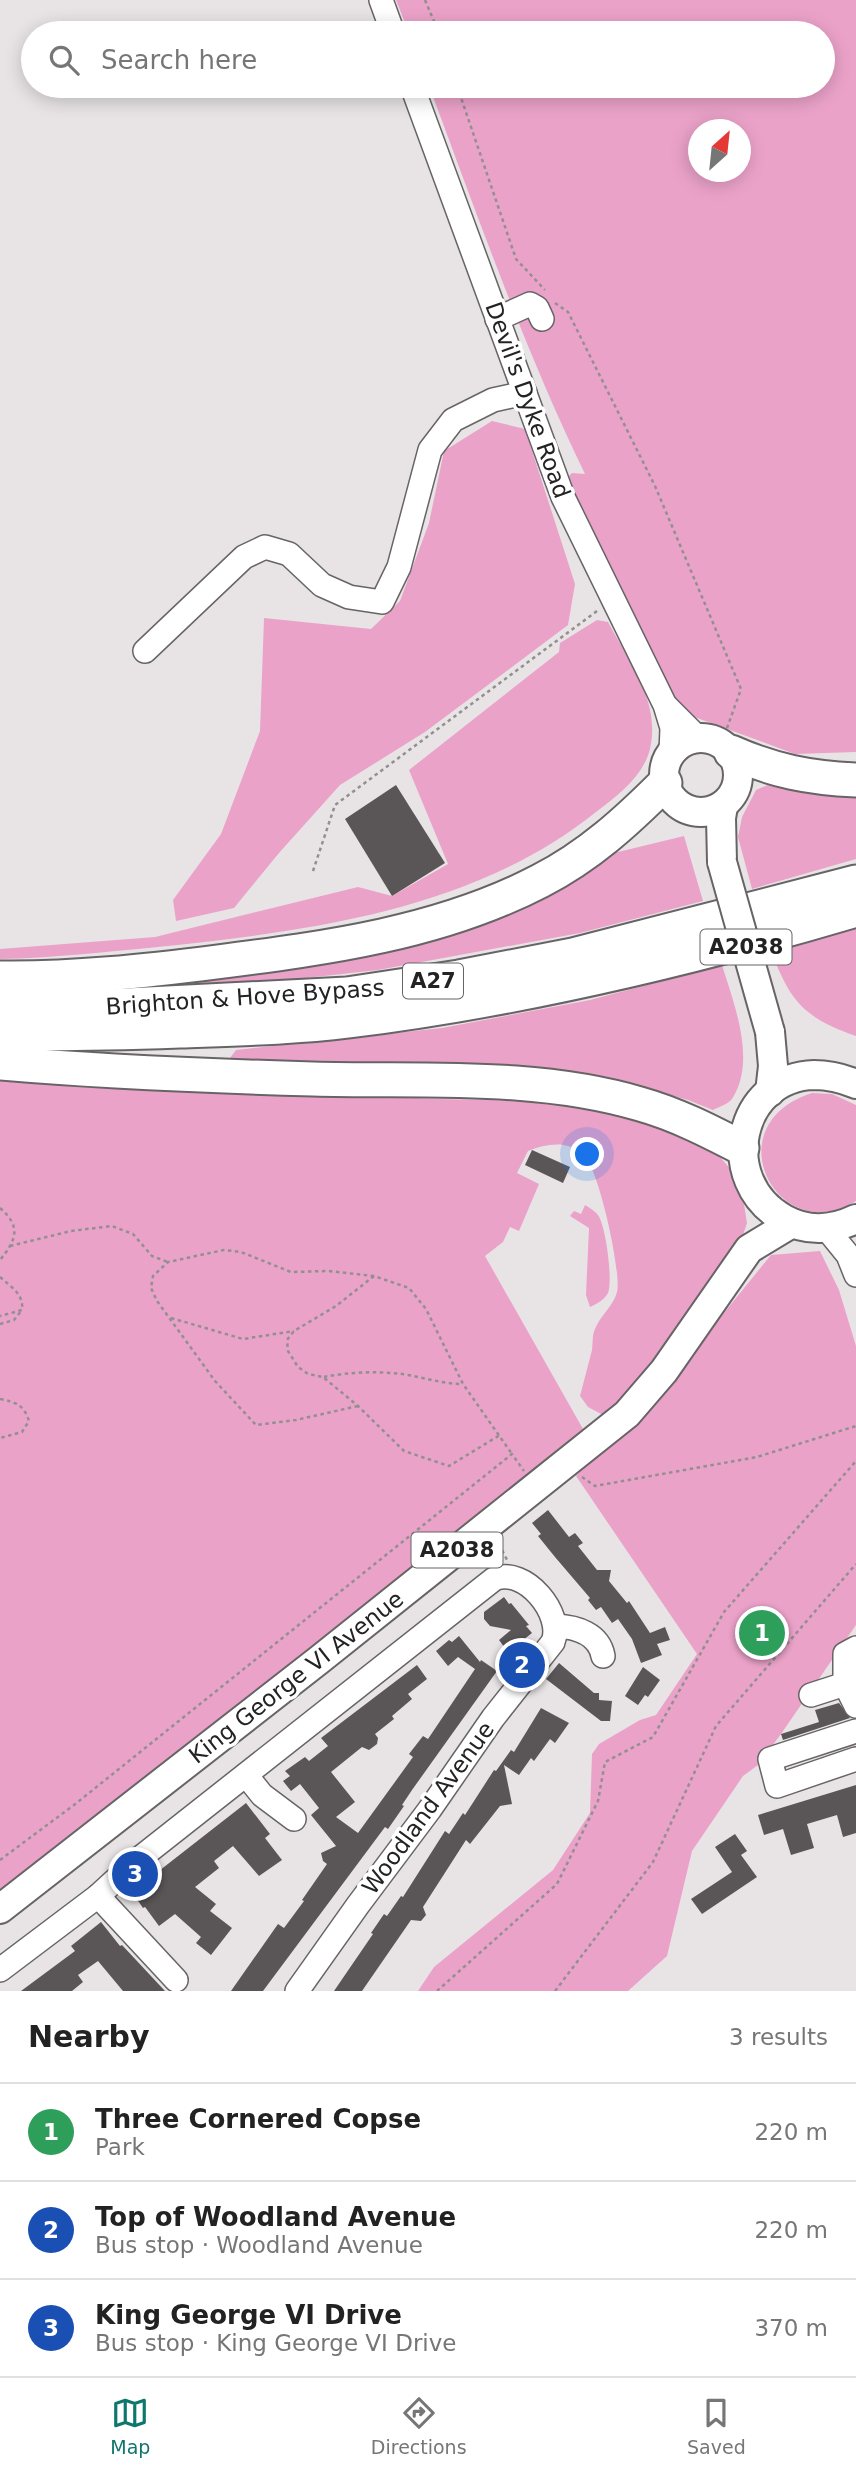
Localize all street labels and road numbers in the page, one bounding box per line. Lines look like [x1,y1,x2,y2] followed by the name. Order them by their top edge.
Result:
[480,298,576,502] street label: Devil's Dyke Road
[700,930,792,964] road number: A2038
[403,964,463,998] road number: A27
[105,974,385,1020] street label: Brighton & Hove Bypass
[412,1532,503,1568] road number: A2038
[184,1585,408,1769] street label: King George VI Avenue
[357,1717,499,1899] street label: Woodland Avenue

